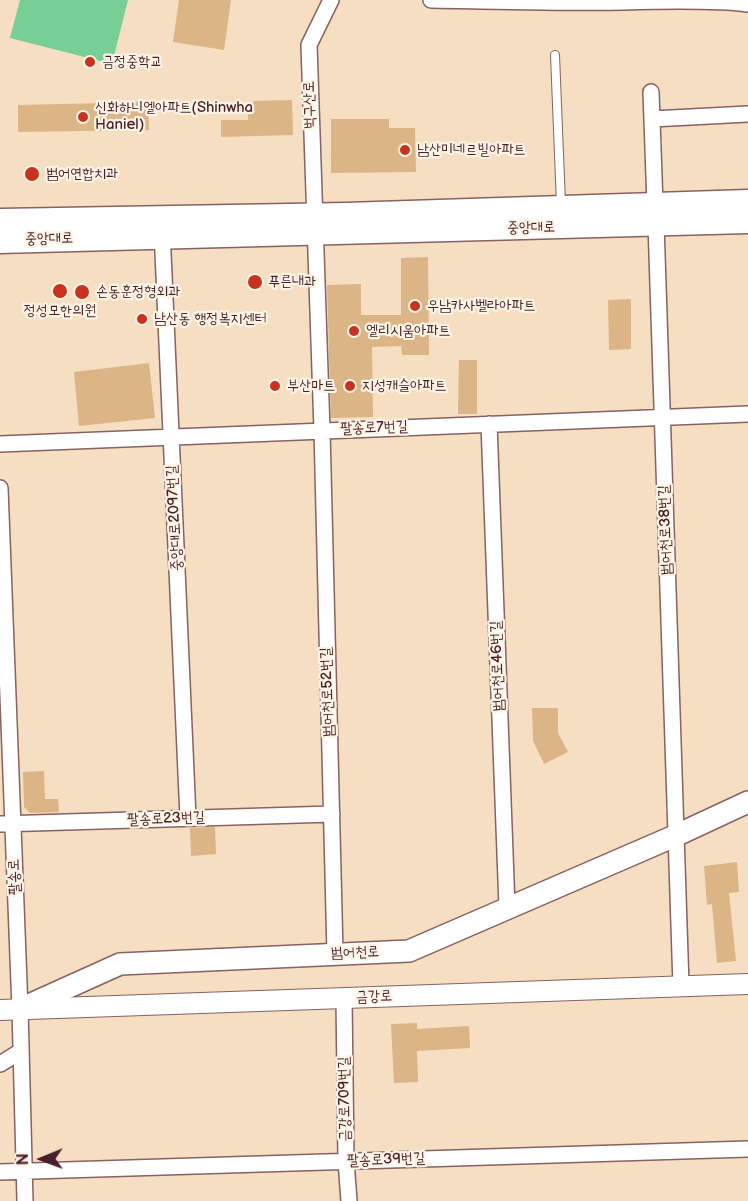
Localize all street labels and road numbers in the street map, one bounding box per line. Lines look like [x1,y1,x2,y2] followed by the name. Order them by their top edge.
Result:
[301,81,319,129] street label: 벅구산로
[507,219,555,237] street label: 중앙대로
[25,230,73,248] street label: 중앙대로
[340,418,408,438] street label: 팔송로7번길
[163,465,187,571] street label: 중앙대로2097번길
[655,485,677,575] street label: 범어천로38번길
[487,620,509,712] street label: 범어천로46번길
[317,647,339,737] street label: 범어천로52번길
[127,809,205,829] street label: 팔송로23번길
[5,859,25,895] street label: 팔송로
[331,943,379,963] street label: 범어천로
[356,987,392,1007] street label: 금강로
[335,1056,355,1142] street label: 금강로709번길
[347,1150,425,1170] street label: 팔송로39번길

